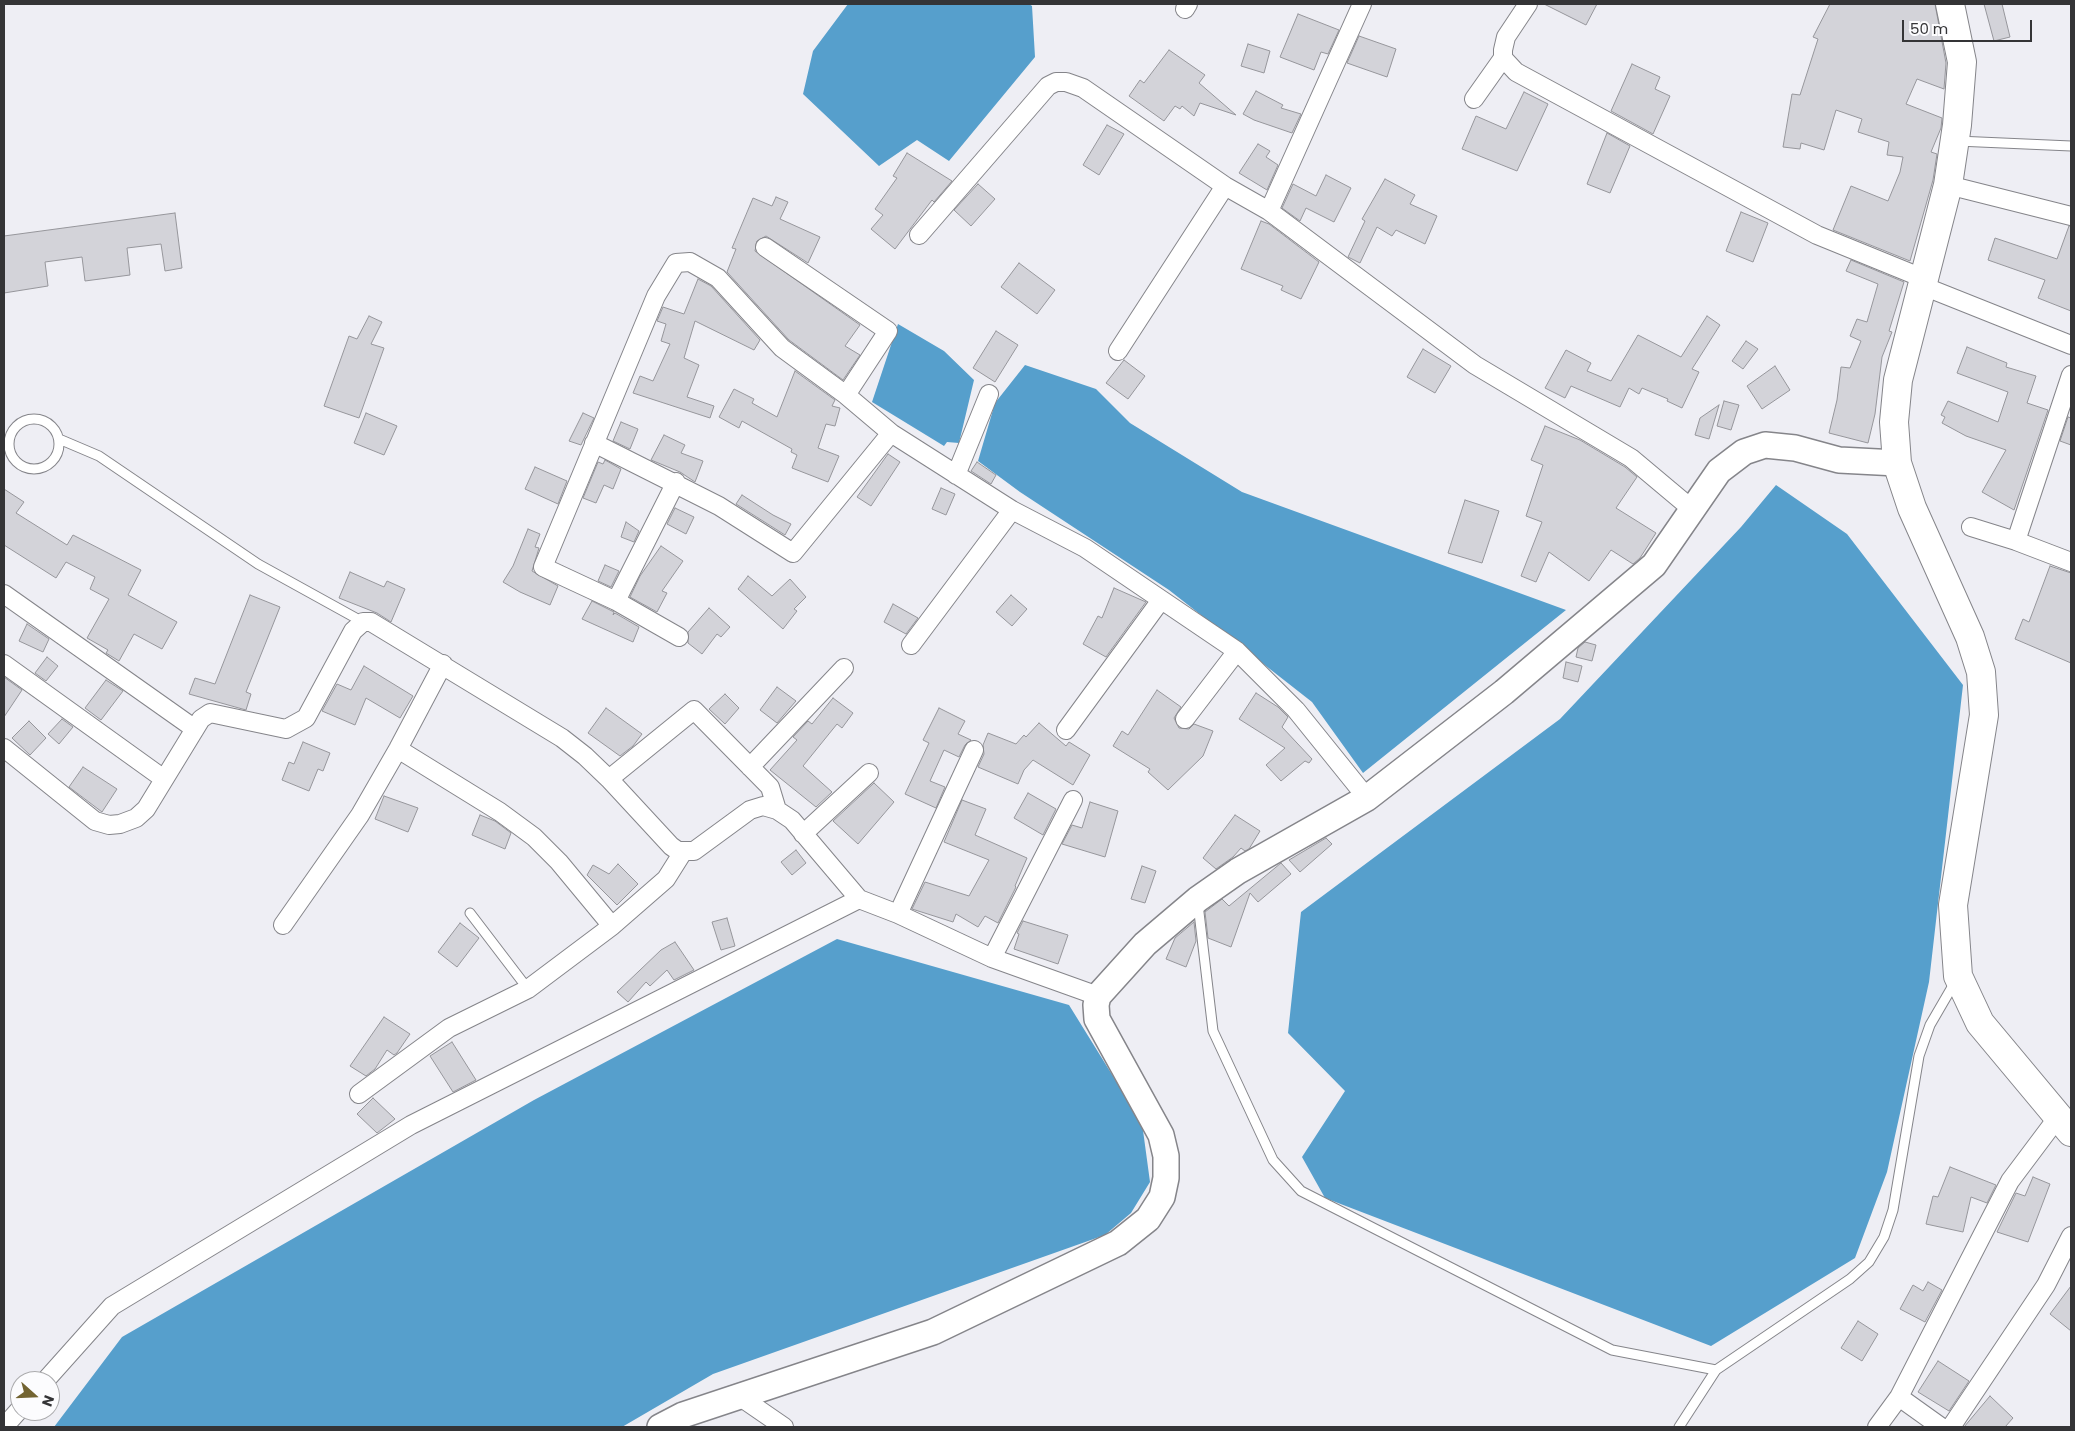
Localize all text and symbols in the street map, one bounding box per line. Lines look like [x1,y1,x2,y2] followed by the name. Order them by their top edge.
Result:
[1905,10,2035,42] scale bar
[1910,18,1948,39] text: 50 m
[10,1371,60,1421] north arrow
[37,1392,59,1409] text: N

